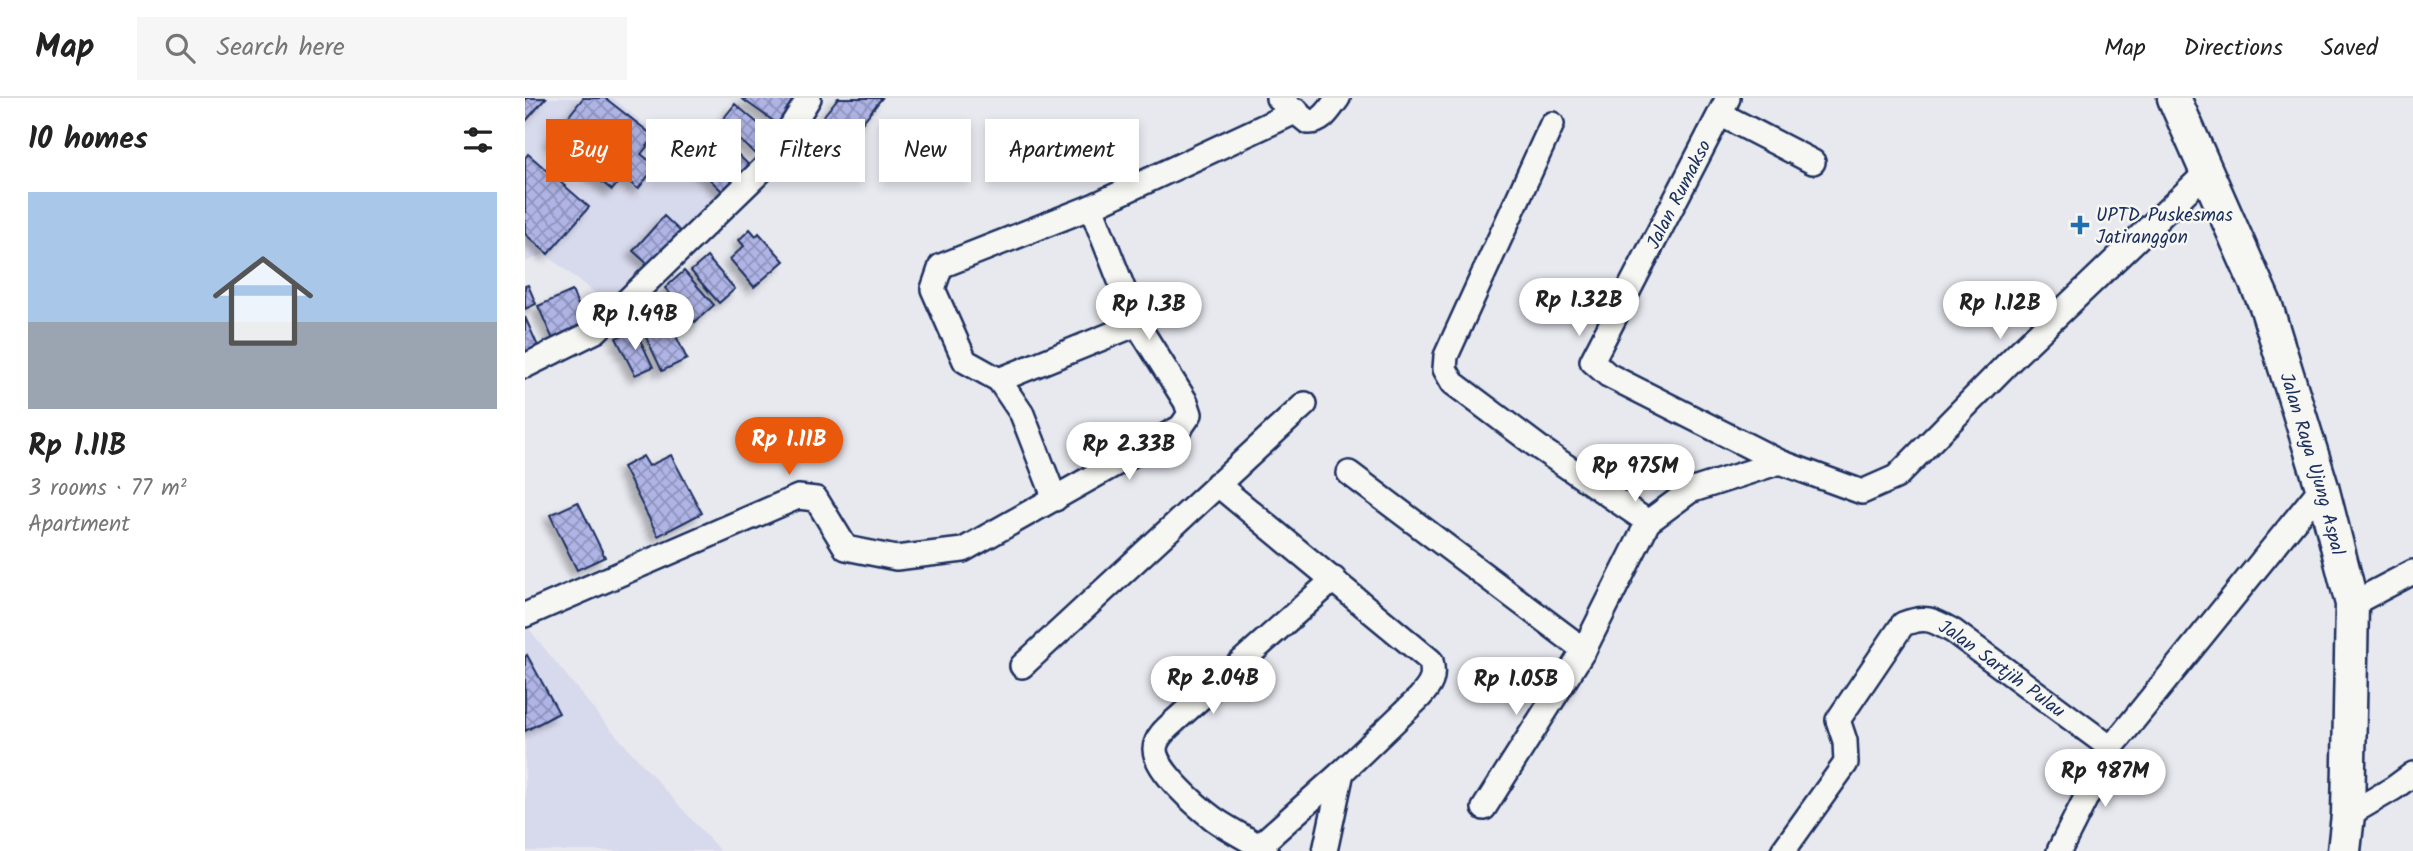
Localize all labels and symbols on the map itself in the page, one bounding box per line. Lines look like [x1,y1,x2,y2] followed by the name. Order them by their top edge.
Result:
[1639,135,1720,255] street label: Jalan Rumakso
[2096,201,2233,253] place label: UPTD Puskesmas Jatiranggon
[2070,215,2090,235] marker: UPTD Puskesmas Jatiranggon
[1507,278,1651,338] pin: Rp 1.32B
[1084,282,1214,342] pin: Rp 1.3B
[1928,282,2072,341] pin: Rp 1.12B
[563,292,707,352] pin: Rp 1.49B
[2270,369,2352,559] street label: Jalan Raya Ujung Aspal
[717,418,861,477] pin: Rp 1.11B
[1057,422,1201,482] pin: Rp 2.33B
[1570,444,1700,504] pin: Rp 975M
[1933,613,2071,726] street label: Jalan Sartjih Pulau
[1141,656,1285,716] pin: Rp 2.04B
[1444,658,1588,717] pin: Rp 1.05B
[2040,750,2170,809] pin: Rp 987M

